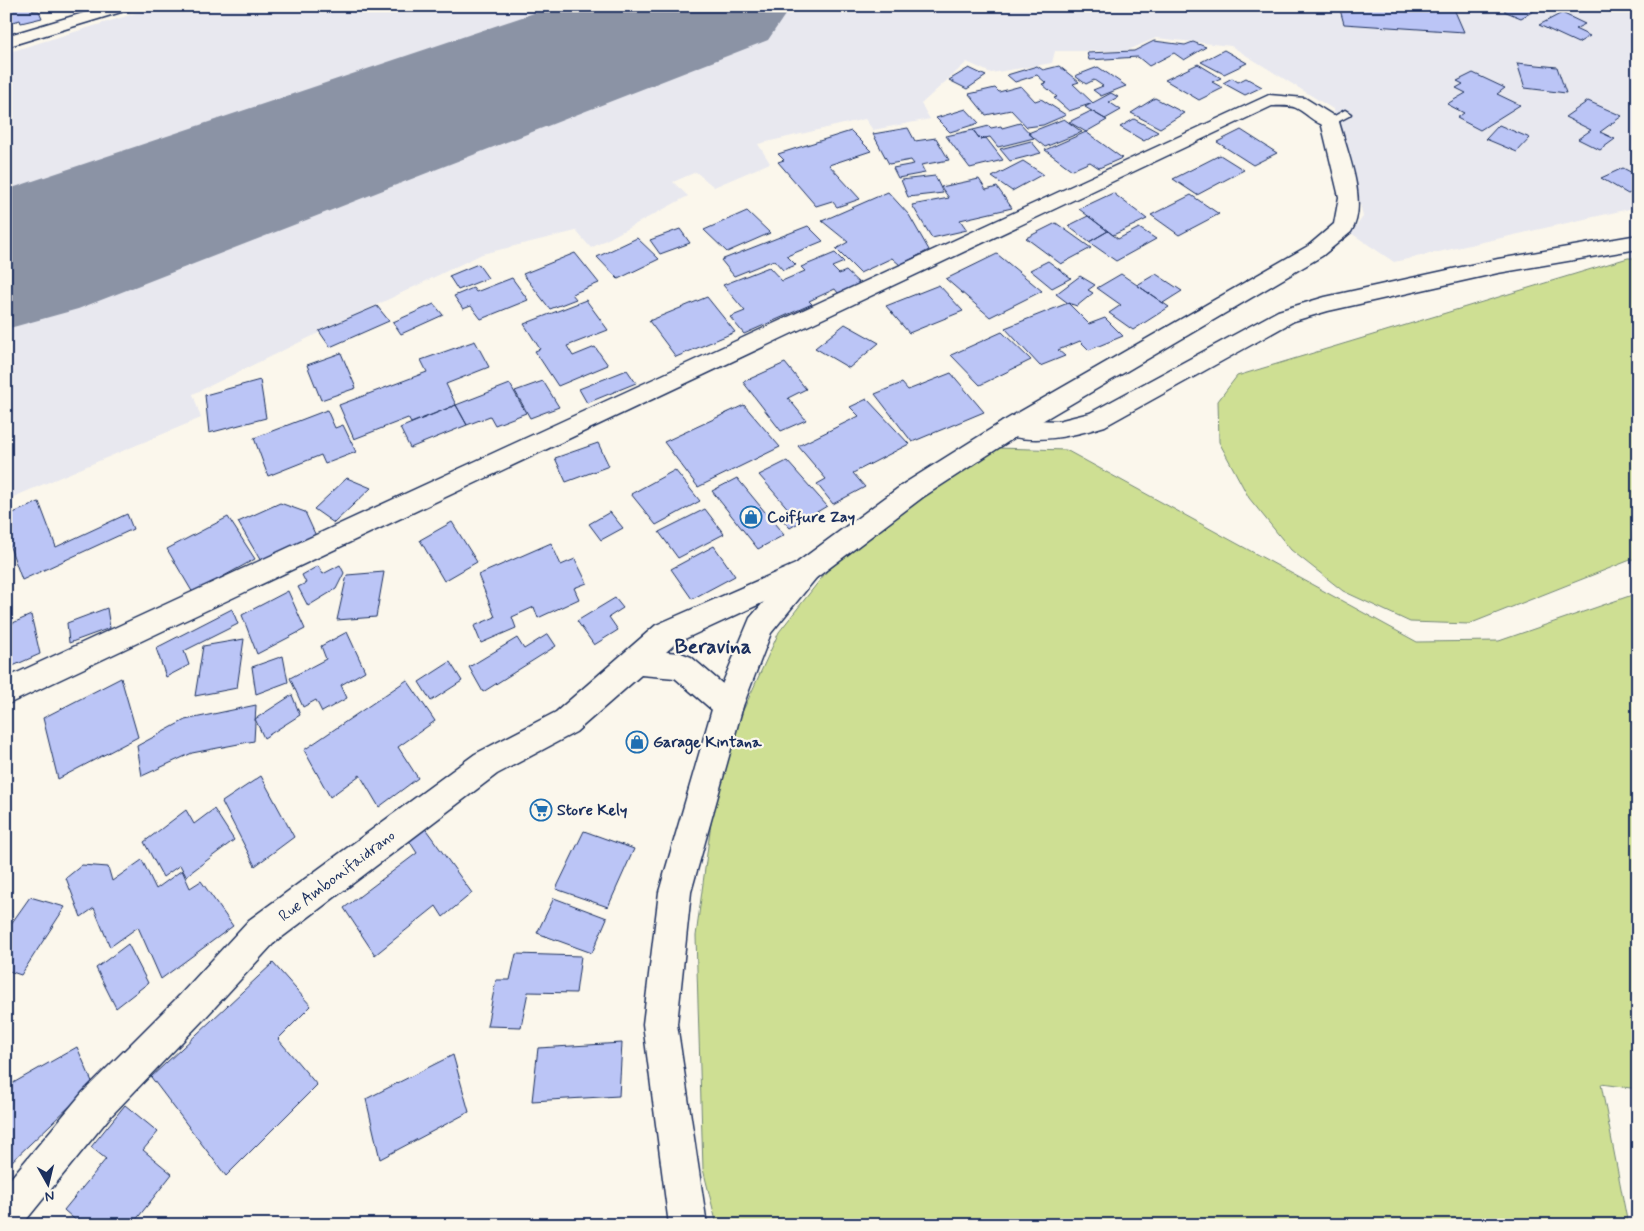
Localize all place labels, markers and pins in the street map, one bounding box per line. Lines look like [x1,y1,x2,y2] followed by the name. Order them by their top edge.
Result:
[739,505,763,529] shop icon: Coiffure Zay
[767,507,855,528] place label: Coiffure Zay
[625,730,649,754] shop icon: Garage Kintana
[653,732,762,755] place label: Garage Kintana
[529,798,553,822] supermarket icon: Store Kely
[557,800,627,821] place label: Store Kely

